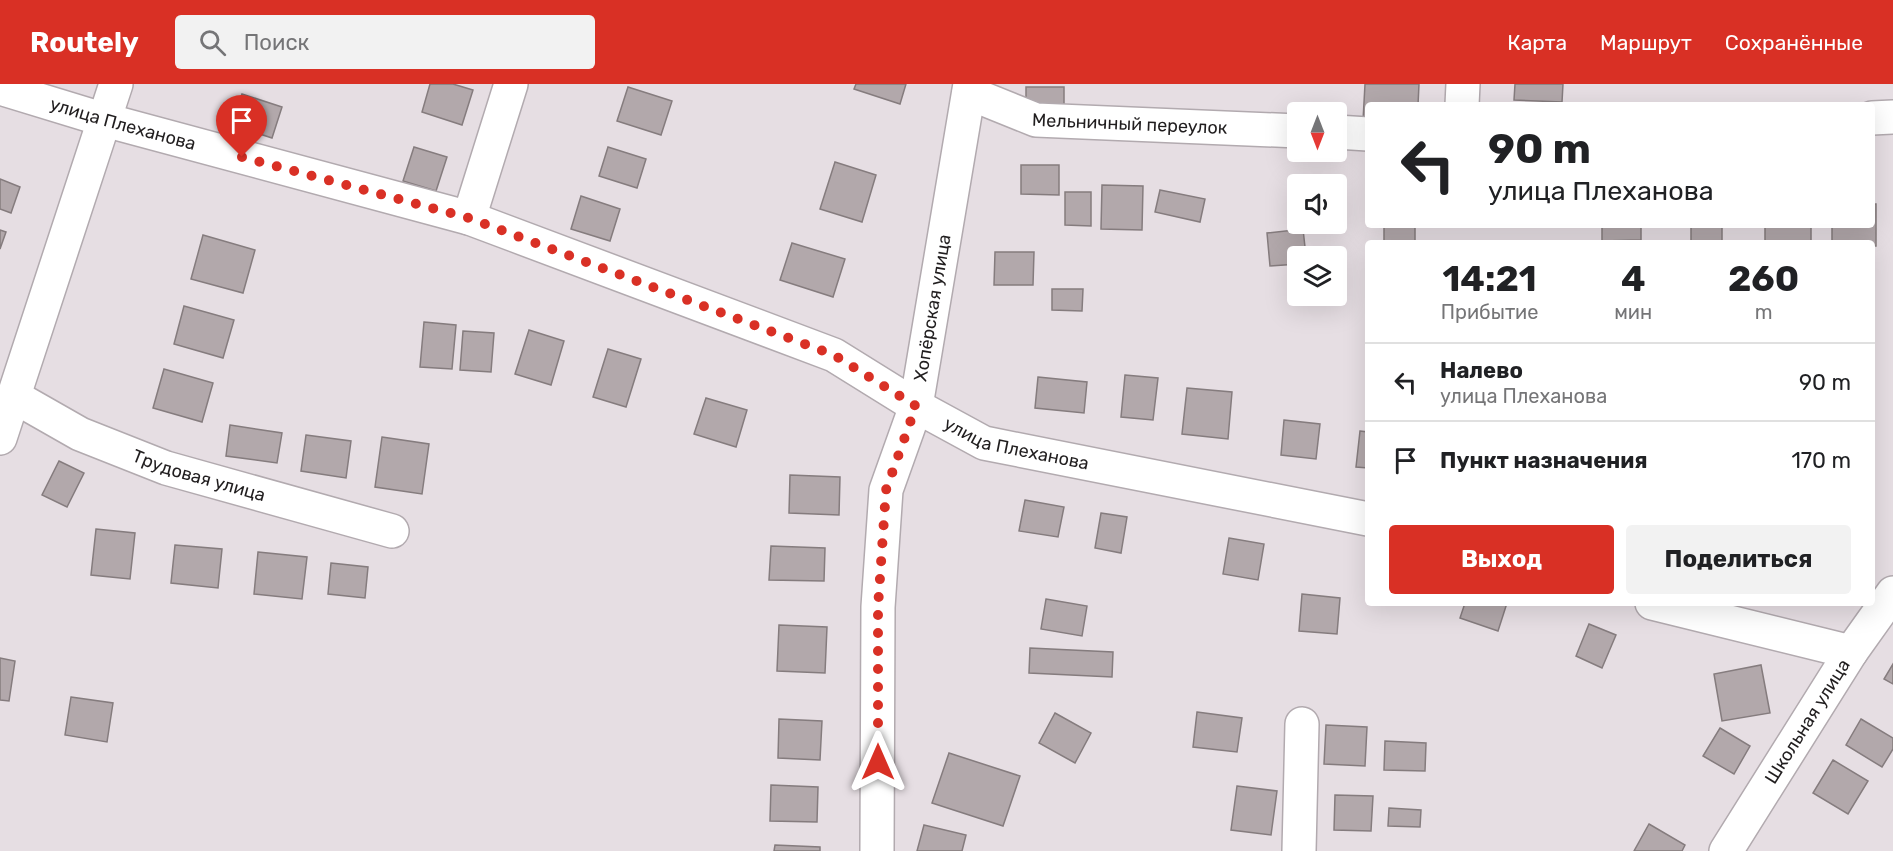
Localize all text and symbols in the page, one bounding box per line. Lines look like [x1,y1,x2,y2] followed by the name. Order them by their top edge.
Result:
[175,15,595,69] search box
[30,26,139,59] text: Routely
[196,26,229,59] icon: search
[244,29,309,56] text: Поиск
[1507,30,1567,55] text: Карта
[1600,30,1692,55] text: Маршрут
[1725,30,1863,55] text: Сохранённые
[47,93,198,155] street label: улица Плеханова
[216,95,267,157] pin
[1287,102,1347,162] north arrow
[1287,102,1347,306] map controls
[225,104,258,137] icon: arrive
[1031,109,1228,139] street label: Мельничный переулок
[1488,124,1591,174] text: 90 m
[1389,126,1467,204] icon: left
[1287,174,1347,234] button: sound
[1488,175,1714,207] text: улица Плеханова
[909,233,956,383] street label: Хопёрская улица
[1287,246,1347,306] button: layers
[1442,257,1537,300] text: 14:21
[1621,257,1646,300] text: 4
[1728,257,1799,300] text: 260
[1441,300,1539,324] text: Прибытие
[1614,300,1652,324] text: мин
[1755,300,1772,324] text: m
[1440,357,1523,384] text: Налево
[1389,366,1422,399] icon: left
[1799,369,1851,396] text: 90 m
[1440,384,1607,408] text: улица Плеханова
[940,412,1091,475] street label: улица Плеханова
[1389,444,1422,477] icon: arrive
[129,445,268,506] street label: Трудовая улица
[1440,447,1648,474] text: Пункт назначения
[1791,447,1851,474] text: 170 m
[1389,525,1614,594] button: Выход
[1626,525,1851,594] button: Поделиться
[1760,655,1855,788] street label: Школьная улица
[846,730,910,794] position arrow

